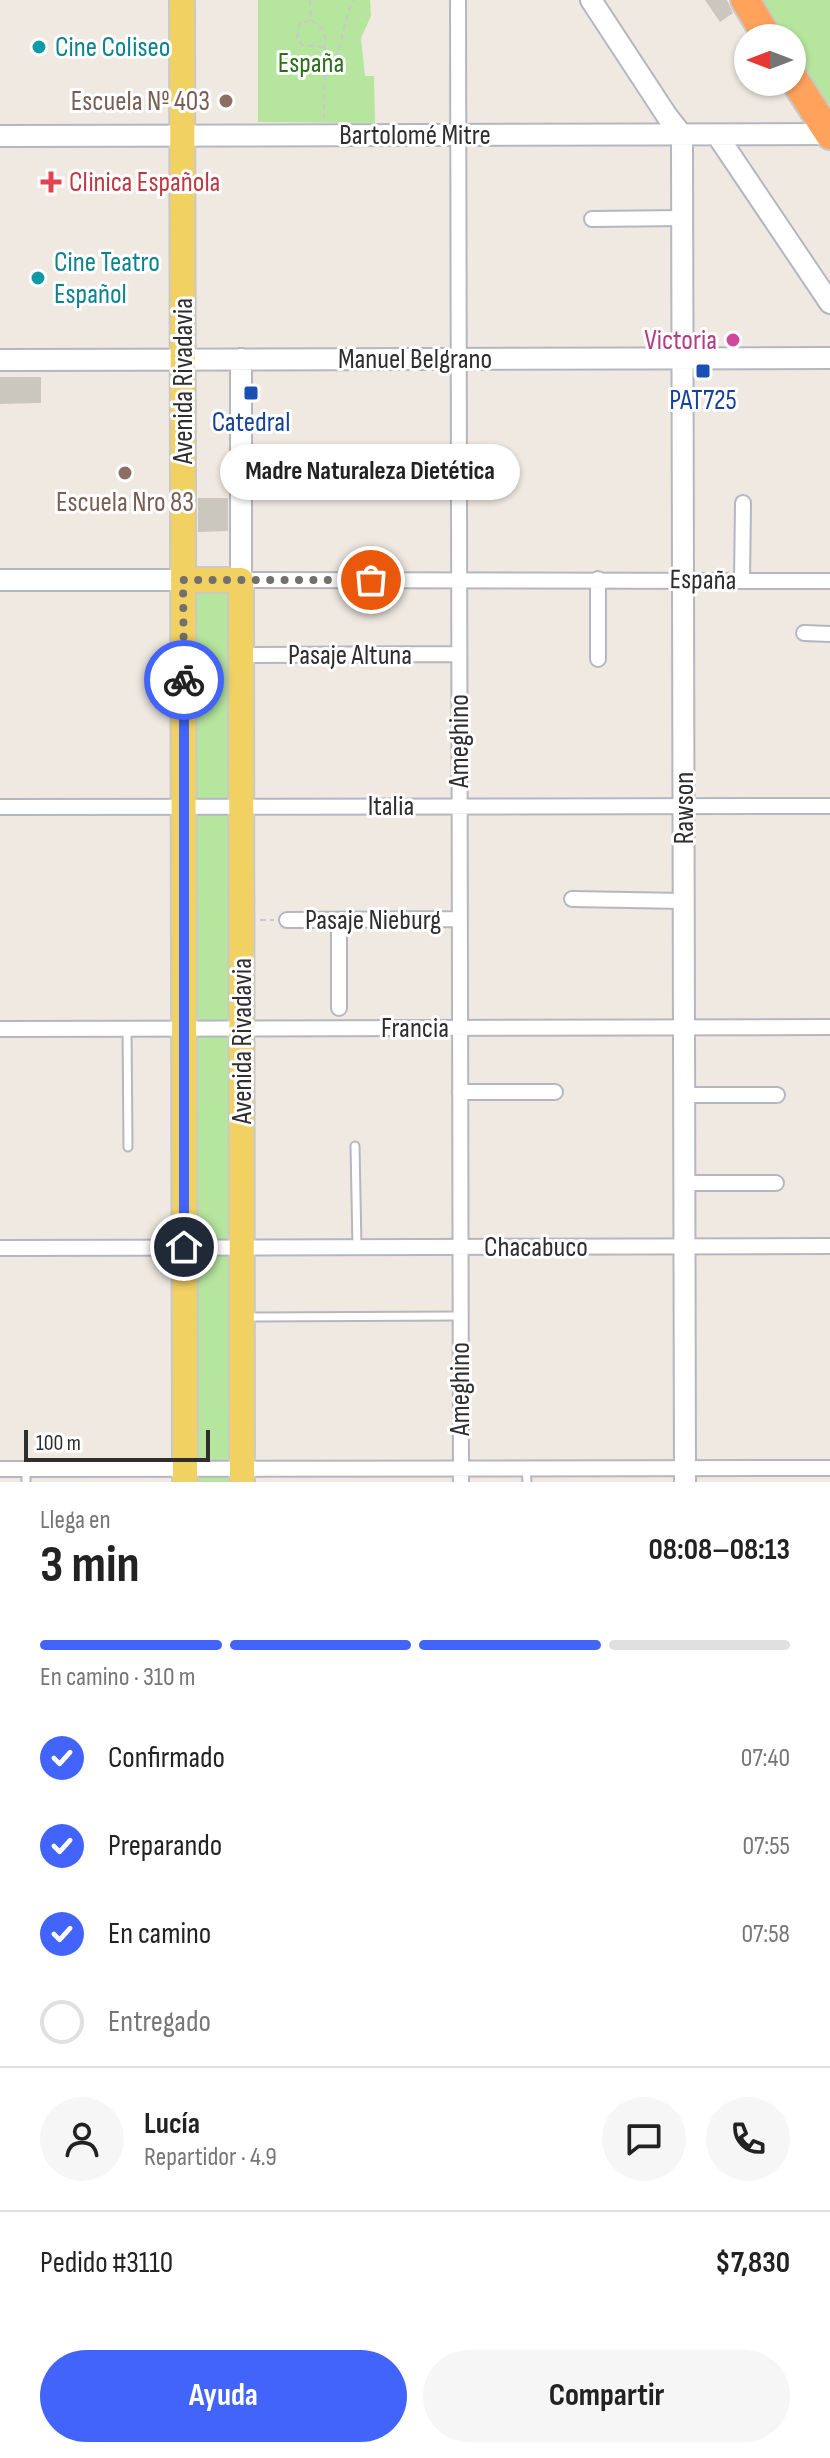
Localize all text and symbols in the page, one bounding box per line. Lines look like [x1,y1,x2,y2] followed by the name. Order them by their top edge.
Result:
[734,24,806,96] north arrow
[734,24,806,96] map controls
[55,31,170,64] place label: Cine Coliseo
[30,38,48,56] marker: Cine Coliseo
[278,47,344,80] park label: España
[71,85,210,118] place label: Escuela Nº 403
[217,92,235,110] marker: Escuela Nº 403
[339,119,491,152] street label: Bartolomé Mitre
[69,166,220,199] place label: Clinica Española
[40,171,62,193] marker: Clinica Española
[54,246,160,311] place label: Cine Teatro Español
[29,269,47,287] marker: Cine Teatro Español
[167,298,200,465] street label: Avenida Rivadavia
[644,324,717,357] place label: Victoria
[724,331,742,349] marker: Victoria
[338,343,492,376] street label: Manuel Belgrano
[694,362,712,380] marker: PAT725
[242,384,260,402] marker: Catedral
[669,384,737,417] place label: PAT725
[212,406,290,439] place label: Catedral
[221,444,521,500] callout: Madre Naturaleza Dietética
[245,456,495,487] text: Madre Naturaleza Dietética
[116,464,134,482] marker: Escuela Nro 83
[56,486,194,519] place label: Escuela Nro 83
[337,546,405,614] pin
[349,558,393,602] icon: bag
[669,563,737,597] street label: España
[288,639,412,672] street label: Pasaje Altuna
[144,640,224,720] courier
[162,658,206,702] icon: bike
[443,694,476,789] street label: Ameghino
[668,772,701,844] street label: Rawson
[368,790,414,823] street label: Italia
[305,904,441,937] street label: Pasaje Nieburg
[226,958,259,1125] street label: Avenida Rivadavia
[381,1012,449,1045] street label: Francia
[150,1213,218,1281] pin
[162,1225,206,1269] icon: home
[484,1231,588,1264] street label: Chacabuco
[444,1342,477,1437] street label: Ameghino
[24,1426,210,1462] scale bar
[36,1430,81,1457] text: 100 m
[40,1505,111,1536] text: Llega en
[649,1532,790,1568] text: 08:08–08:13
[40,1534,140,1597] text: 3 min
[40,1662,195,1693] text: En camino · 310 m
[40,1736,84,1780] icon: check
[108,1740,225,1776] text: Confirmado
[741,1743,790,1774] text: 07:40
[40,1824,84,1868] icon: check
[108,1828,222,1864] text: Preparando
[742,1831,790,1862] text: 07:55
[40,1912,84,1956] icon: check
[108,1916,211,1952] text: En camino
[741,1919,790,1950] text: 07:58
[108,2004,211,2040] text: Entregado
[40,2097,124,2181] button: person
[602,2097,686,2181] button: chat
[706,2097,790,2181] button: phone
[144,2106,200,2142] text: Lucía
[144,2142,277,2173] text: Repartidor · 4.9
[40,2245,173,2281] text: Pedido #3110
[715,2245,790,2281] text: $7,830
[40,2350,407,2442] button: Ayuda
[423,2350,790,2442] button: Compartir

